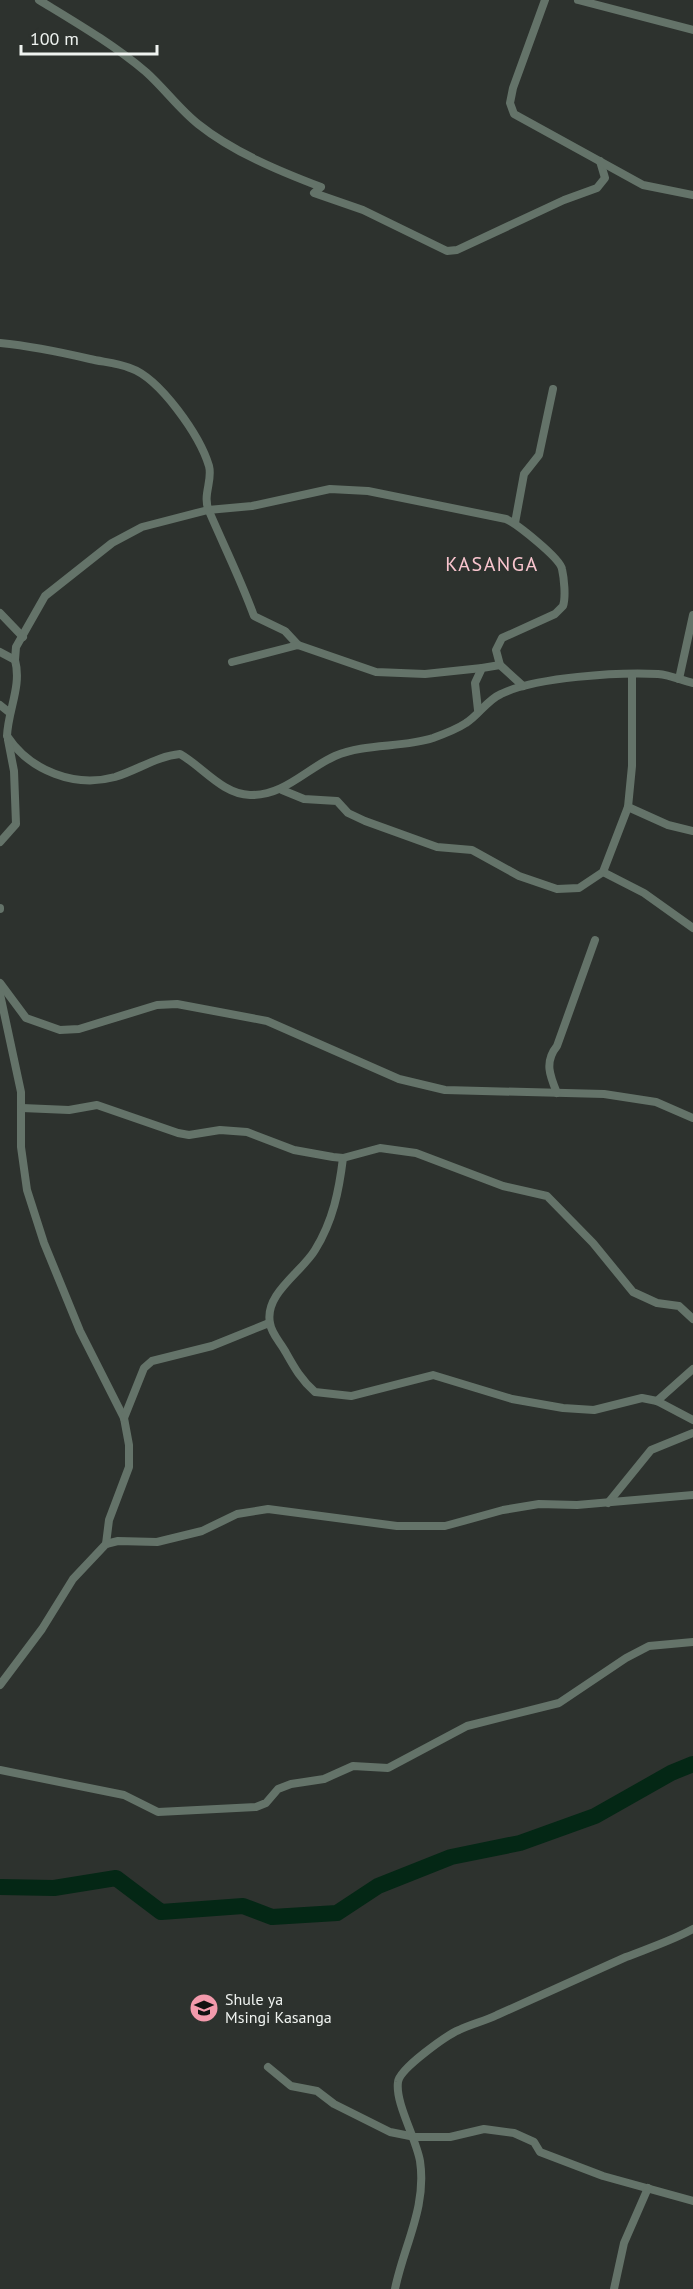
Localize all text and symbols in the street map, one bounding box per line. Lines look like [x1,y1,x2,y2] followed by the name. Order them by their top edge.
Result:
[21,18,158,56] scale bar
[30,27,79,50] text: 100 m
[445,551,539,577] district label: KASANGA
[225,1989,332,2027] place label: Shule ya Msingi Kasanga
[188,1992,220,2024] school or university icon: Shule ya Msingi Kasanga

